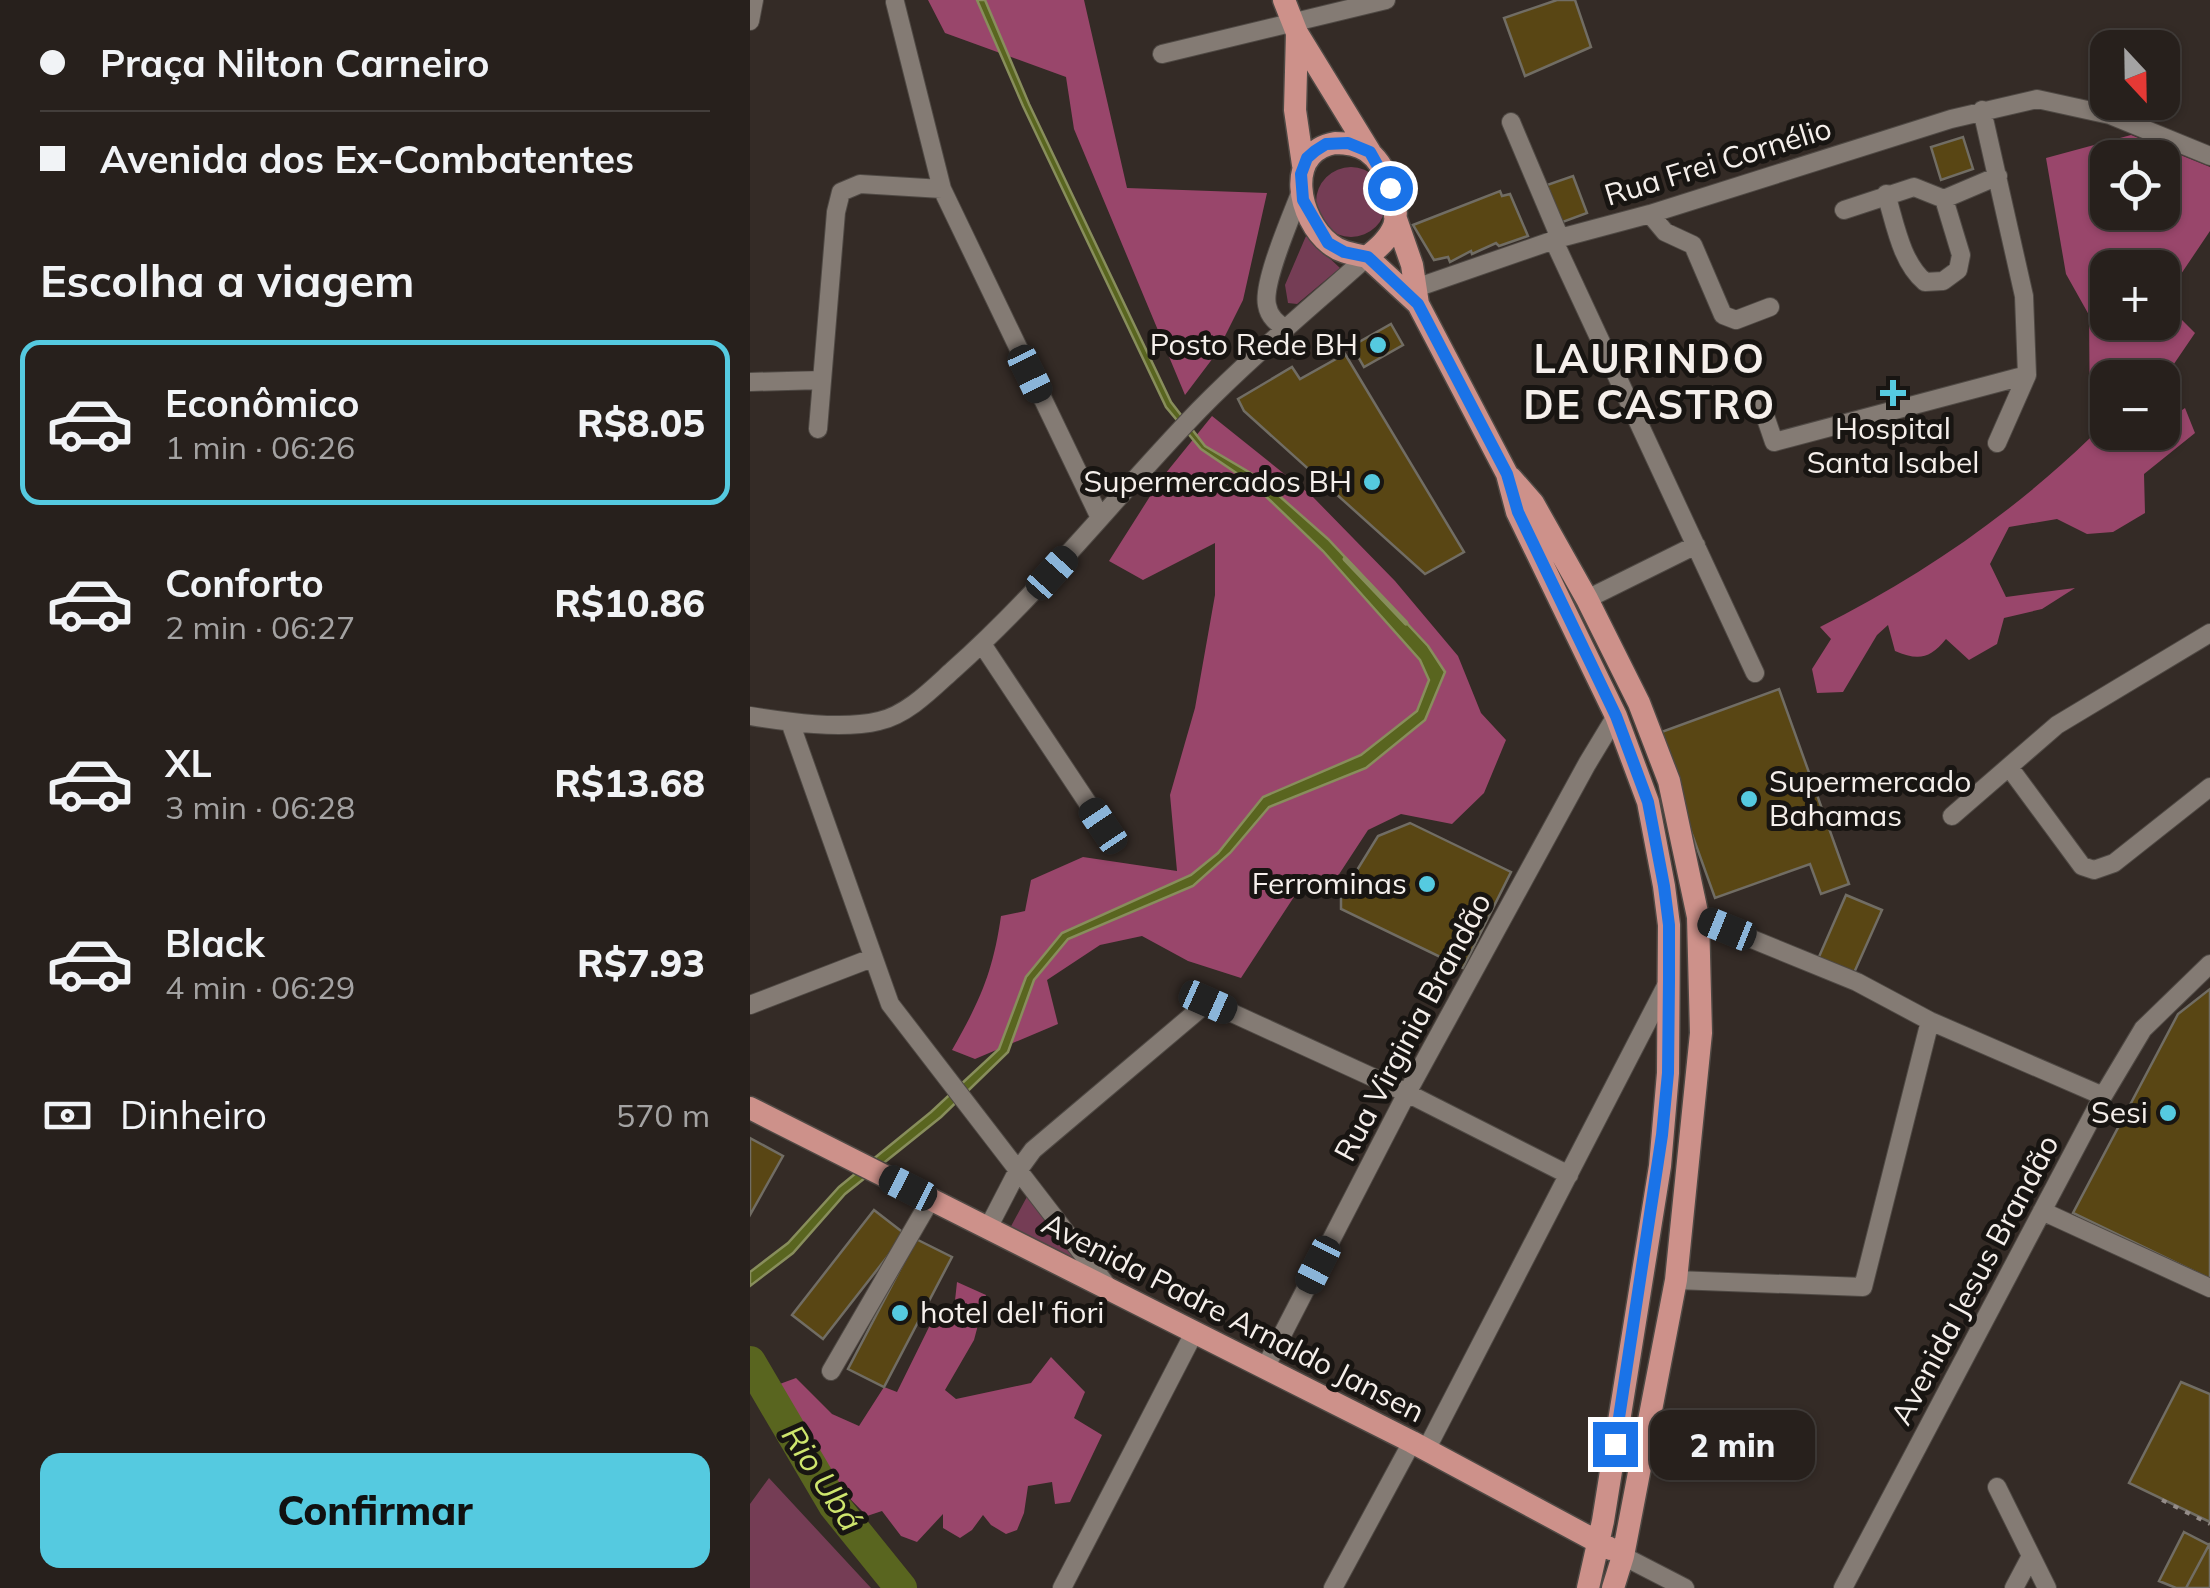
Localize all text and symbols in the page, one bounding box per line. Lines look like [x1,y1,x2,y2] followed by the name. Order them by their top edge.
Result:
[2090,30,2180,120] north arrow
[2090,30,2180,450] map controls
[100,39,489,87] text: Praça Nilton Carneiro
[1600,108,1836,214] street label: Rua Frei Cornélio
[100,135,634,183] text: Avenida dos Ex-Combatentes
[2090,140,2180,230] button: locate
[1368,166,1413,211] route start
[2090,250,2180,340] button: +
[40,252,415,308] text: Escolha a viagem
[1150,325,1358,363] place label: Posto Rede BH
[1523,333,1777,429] district label: LAURINDO DE CASTRO
[1367,334,1389,356] marker: Posto Rede BH
[1003,340,1057,408] car
[2090,360,2180,450] button: −
[45,378,135,468] icon: car
[165,379,360,427] text: Econômico
[1880,380,1906,406] marker: Hospital Santa Isabel
[577,399,705,447] text: R$8.05
[1807,409,1979,481] place label: Hospital Santa Isabel
[165,427,355,467] text: 1 min · 06:26
[1083,462,1352,500] place label: Supermercados BH
[1361,471,1383,493] marker: Supermercados BH
[1021,541,1083,605] car
[45,558,135,648] icon: car
[165,559,324,607] text: Conforto
[554,579,705,627] text: R$10.86
[165,607,355,647] text: 2 min · 06:27
[45,738,135,828] icon: car
[165,739,212,787] text: XL
[554,759,705,807] text: R$13.68
[1769,762,1971,834] place label: Supermercado Bahamas
[165,787,355,827] text: 3 min · 06:28
[1738,788,1760,810] marker: Supermercado Bahamas
[1074,793,1132,859] car
[1252,864,1407,902] place label: Ferrominas
[1416,873,1438,895] marker: Ferrominas
[1325,886,1499,1167] street label: Rua Virginia Brandão
[1694,904,1760,954] car
[45,918,135,1008] icon: car
[165,919,265,967] text: Black
[577,939,705,987] text: R$7.93
[165,967,355,1007] text: 4 min · 06:29
[1174,976,1242,1028] car
[40,1088,95,1143] icon: cash
[120,1091,267,1139] text: Dinheiro
[2091,1093,2148,1131] place label: Sesi
[616,1095,710,1135] text: 570 m
[2157,1102,2179,1124] marker: Sesi
[1882,1128,2067,1431] street label: Avenida Jesus Brandão
[874,1161,942,1215] car
[1036,1204,1431,1430] street label: Avenida Padre Arnaldo Jansen
[1291,1231,1345,1299] car
[920,1293,1105,1331] place label: hotel del' fiori
[889,1302,911,1324] marker: hotel del' fiori
[1650,1409,1815,1479] callout: 2 min
[774,1417,872,1538] water label: Rio Ubá
[1593,1422,1638,1467] route end
[1690,1425,1775,1465] text: 2 min
[40,1453,710,1568] button: Confirmar

